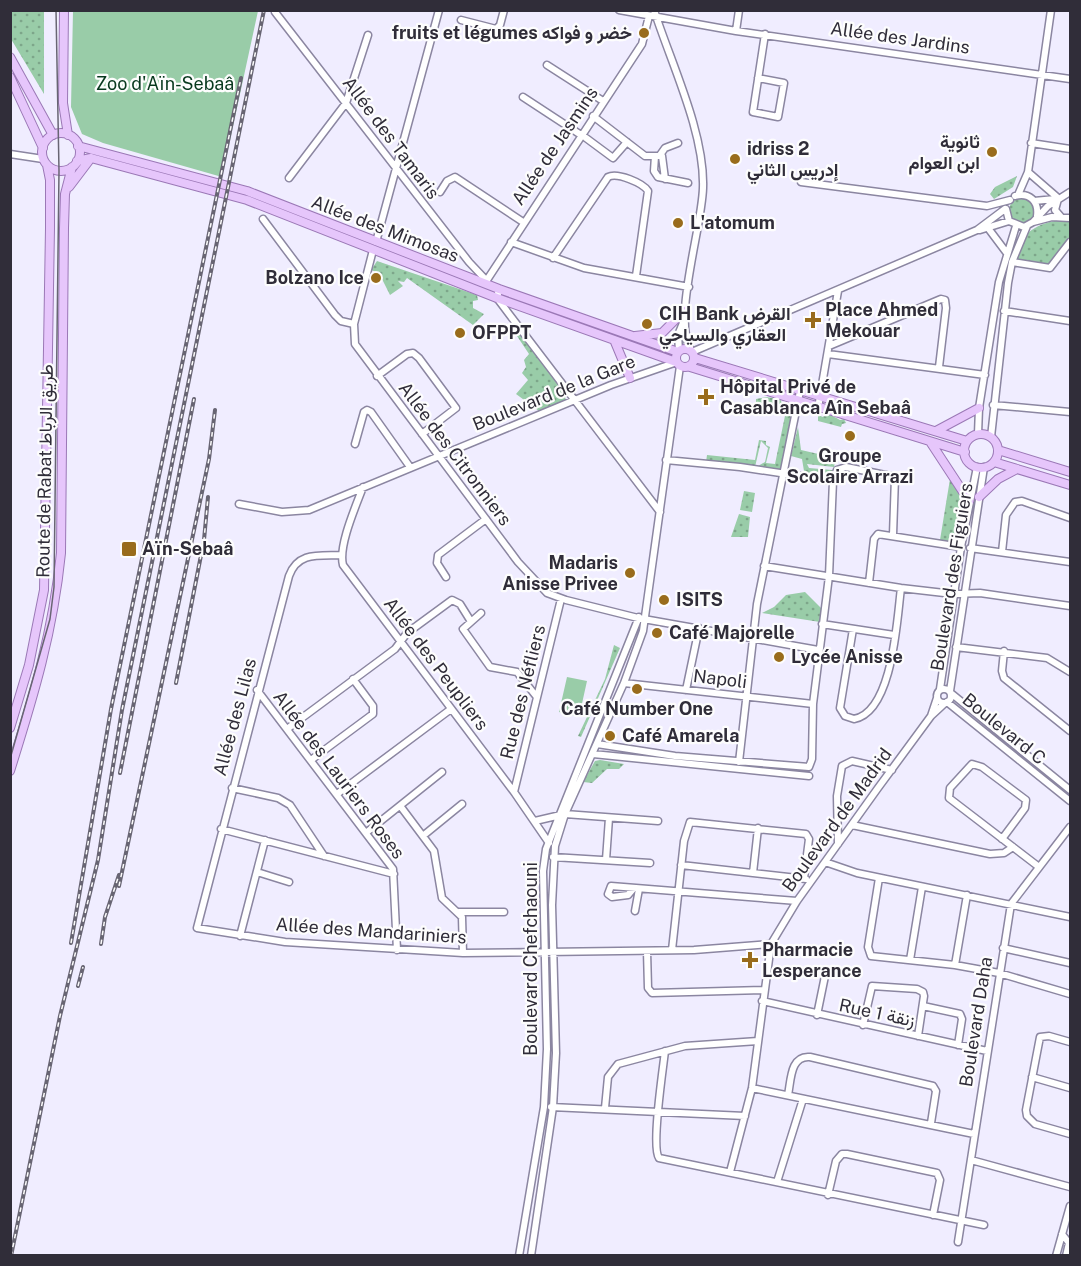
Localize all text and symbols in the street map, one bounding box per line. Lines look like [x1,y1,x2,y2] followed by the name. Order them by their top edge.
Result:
[829,17,971,58] street label: Allée des Jardins
[392,22,632,44] place label: fruits et légumes خضر و فواكه
[637,26,651,40] marker: fruits et légumes خضر و فواكه
[96,73,234,94] park label: Zoo d'Aïn-Sebaâ
[339,73,444,203] street label: Allée des Tamaris
[507,83,602,209] street label: Allée de Jasmins
[908,131,980,175] place label: ثانوية ابن العوام
[747,138,839,185] place label: idriss 2 إدريس الثاني
[985,145,999,159] marker: ثانوية ابن العوام
[728,152,742,166] marker: idriss 2 إدريس الثاني
[309,191,462,266] street label: Allée des Mimosas
[690,212,775,233] place label: L'atomum
[671,216,685,230] marker: L'atomum
[265,267,364,288] place label: Bolzano Ice
[369,271,383,285] marker: Bolzano Ice
[825,299,938,341] place label: Place Ahmed Mekouar
[659,303,791,350] place label: CIH Bank القرض العقاري والسياحي
[806,313,820,327] marker: Place Ahmed Mekouar
[640,317,654,331] marker: CIH Bank القرض العقاري والسياحي
[472,322,531,343] place label: OFPPT
[453,326,467,340] marker: OFPPT
[469,350,638,435] street label: Boulevard de la Gare
[32,364,58,578] street label: Route de Rabat طريق الرباط
[720,376,911,418] place label: Hôpital Privé de Casablanca Aîn Sebaâ
[395,378,516,530] street label: Allée des Citronniers
[697,388,715,406] marker: Hôpital Privé de Casablanca Aîn Sebaâ
[843,429,857,443] marker: Groupe Scolaire Arrazi
[787,445,913,487] place label: Groupe Scolaire Arrazi
[926,481,977,672] street label: Boulevard des Figuiers
[142,538,233,559] place label: Aïn-Sebaâ
[120,540,138,558] marker: Aïn-Sebaâ
[502,552,618,594] place label: Madaris Anisse Privee
[623,566,637,580] marker: Madaris Anisse Privee
[676,589,723,610] place label: ISITS
[380,593,493,734] street label: Allée des Peupliers
[657,593,671,607] marker: ISITS
[669,622,795,643] place label: Café Majorelle
[496,623,549,761] street label: Rue des Néfliers
[650,626,664,640] marker: Café Majorelle
[791,646,903,667] place label: Lycée Anisse
[772,650,786,664] marker: Lycée Anisse
[209,656,260,778] street label: Allée des Lilas
[692,665,748,692] street label: Napoli
[630,682,644,696] marker: Café Number One
[269,687,409,863] street label: Allée des Lauriers Roses
[958,689,1050,769] street label: Boulevard C
[561,698,713,719] place label: Café Number One
[622,725,739,746] place label: Café Amarela
[603,729,617,743] marker: Café Amarela
[777,744,896,896] street label: Boulevard de Madrid
[520,862,541,1056] street label: Boulevard Chefchaouni
[275,913,467,948] street label: Allée des Mandariniers
[762,939,862,981] place label: Pharmacie Lesperance
[743,953,757,967] marker: Pharmacie Lesperance
[955,955,996,1088] street label: Boulevard Daha
[837,994,917,1032] street label: Rue 1 زنقة

